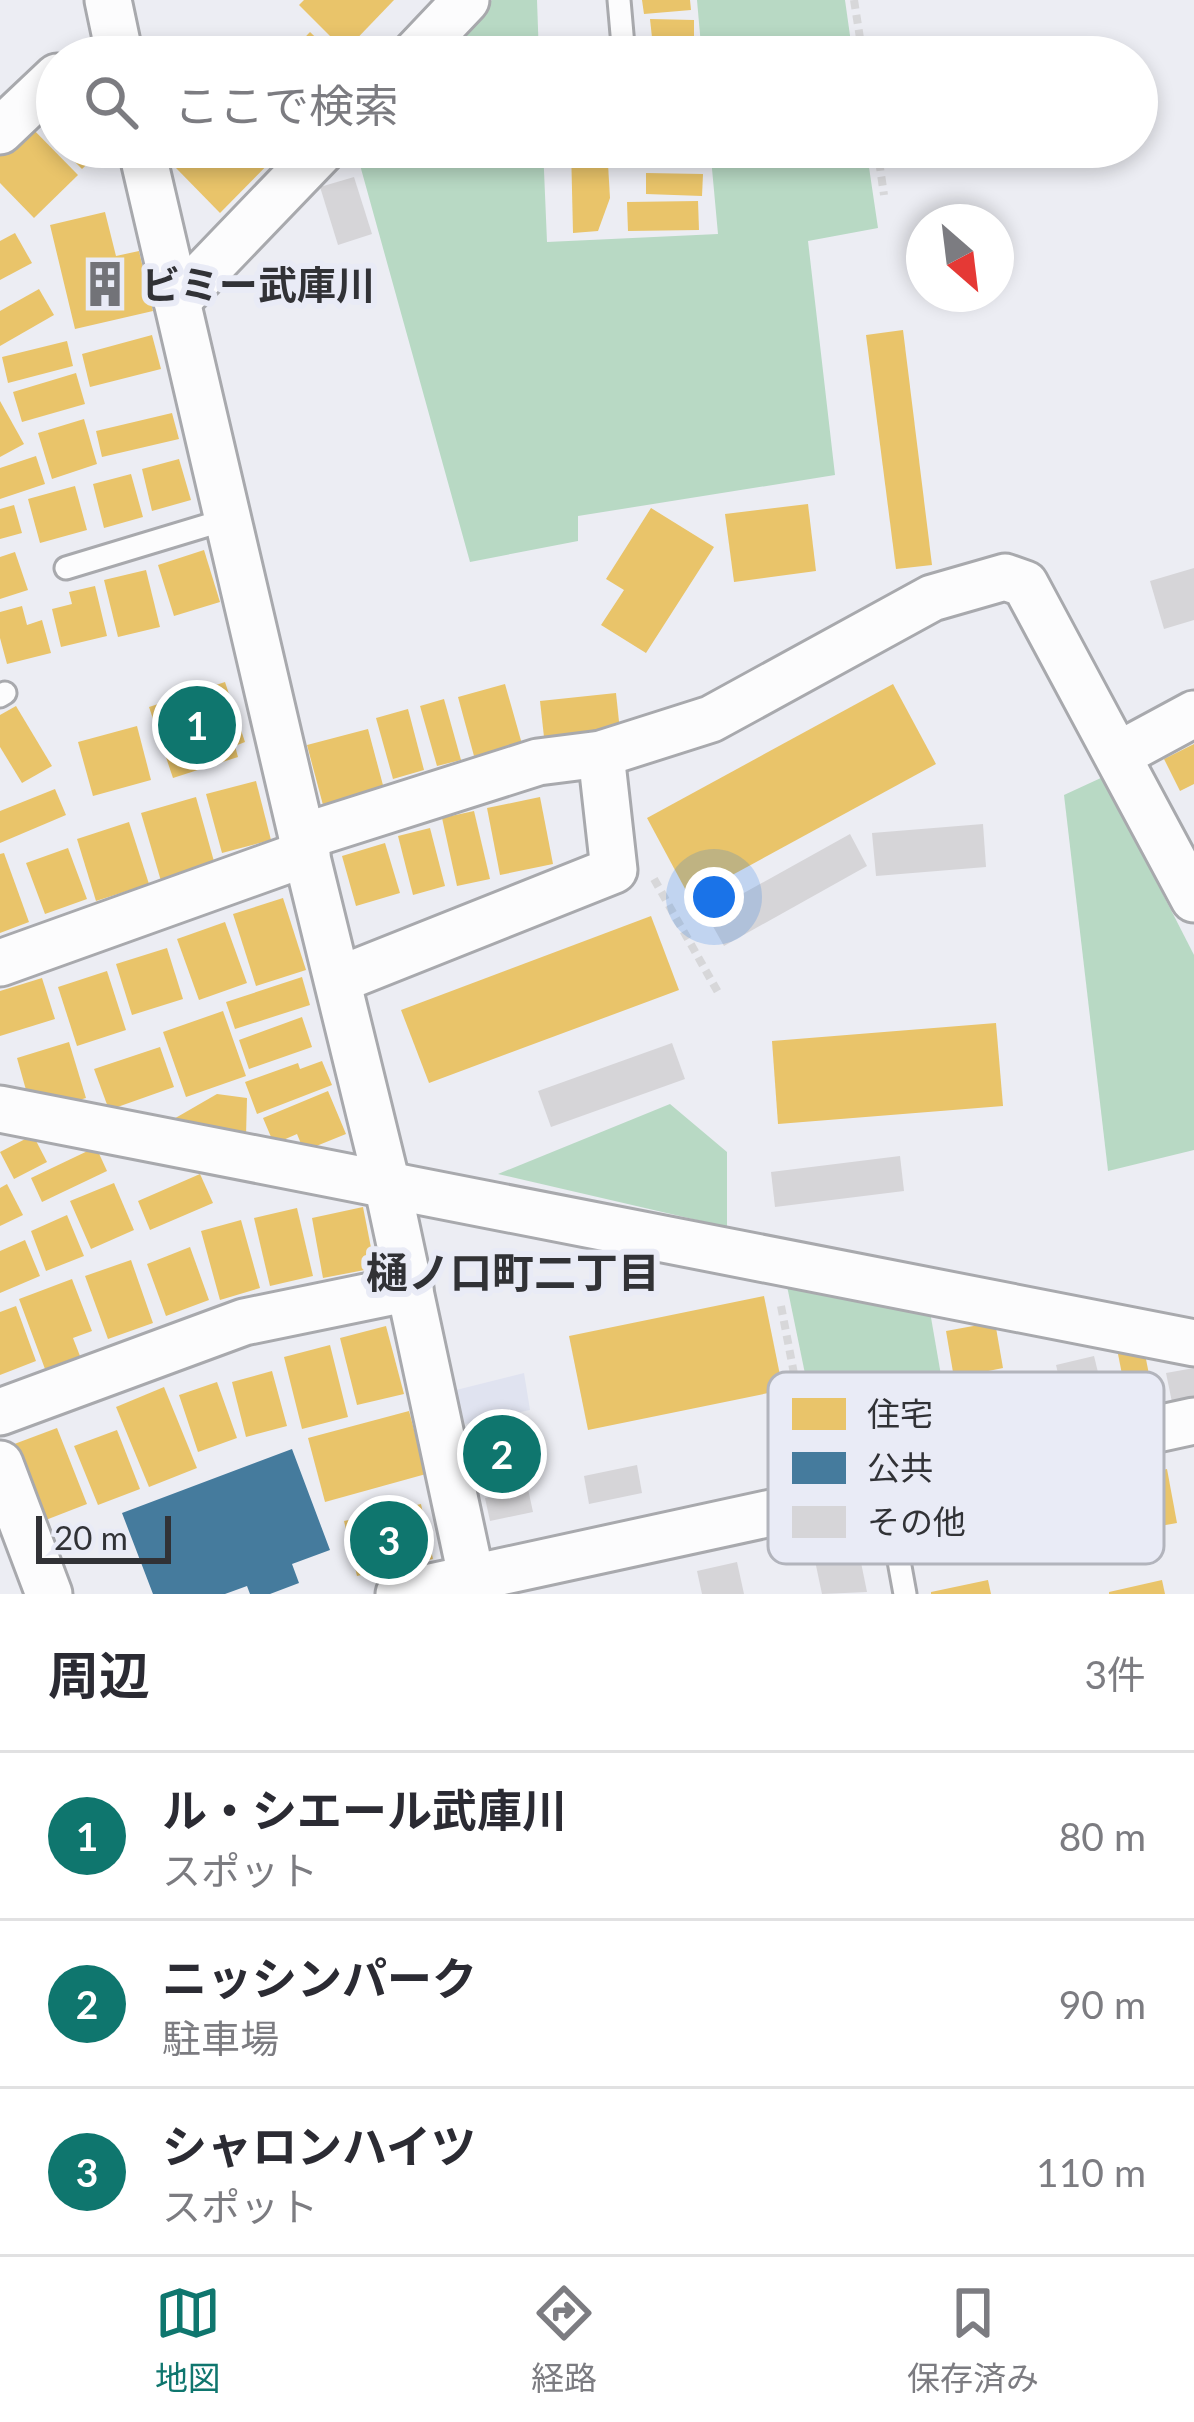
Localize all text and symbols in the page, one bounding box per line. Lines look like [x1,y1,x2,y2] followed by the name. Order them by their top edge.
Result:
[36,36,1158,168] search box
[78,69,144,135] icon: search
[174,78,399,132] text: ここで検索
[906,204,1014,312] north arrow
[80,259,130,309] building icon: ビミー武庫川
[141,261,375,307] place label: ビミー武庫川
[158,680,236,770] pin: 1
[684,867,744,927] your location
[366,1247,660,1297] district label: 樋ノ口町二丁目
[768,1372,1164,1564] legend
[867,1393,933,1433] text: 住宅
[463,1409,541,1499] pin: 2
[867,1447,933,1487] text: 公共
[350,1495,428,1585] pin: 3
[867,1501,966,1541] text: その他
[36,1510,171,1563] scale bar
[54,1517,128,1557] text: 20 m
[48,1644,150,1705] text: 周辺
[1084,1651,1146,1697] text: 3件
[162,1783,567,1837] text: ル・シエール武庫川
[76,1813,98,1859] text: 1
[1059,1813,1146,1859] text: 80 m
[162,1847,318,1893] text: スポット
[162,1951,477,2005] text: ニッシンパーク
[76,1981,98,2027] text: 2
[1059,1981,1146,2027] text: 90 m
[162,2015,279,2061] text: 駐車場
[162,2119,476,2173] text: シャロンハイツ
[76,2149,98,2195] text: 3
[1036,2149,1146,2195] text: 110 m
[162,2183,318,2229] text: スポット
[155,2280,221,2400] tab: 地図
[531,2280,597,2400] tab: 経路
[907,2280,1039,2400] tab: 保存済み

